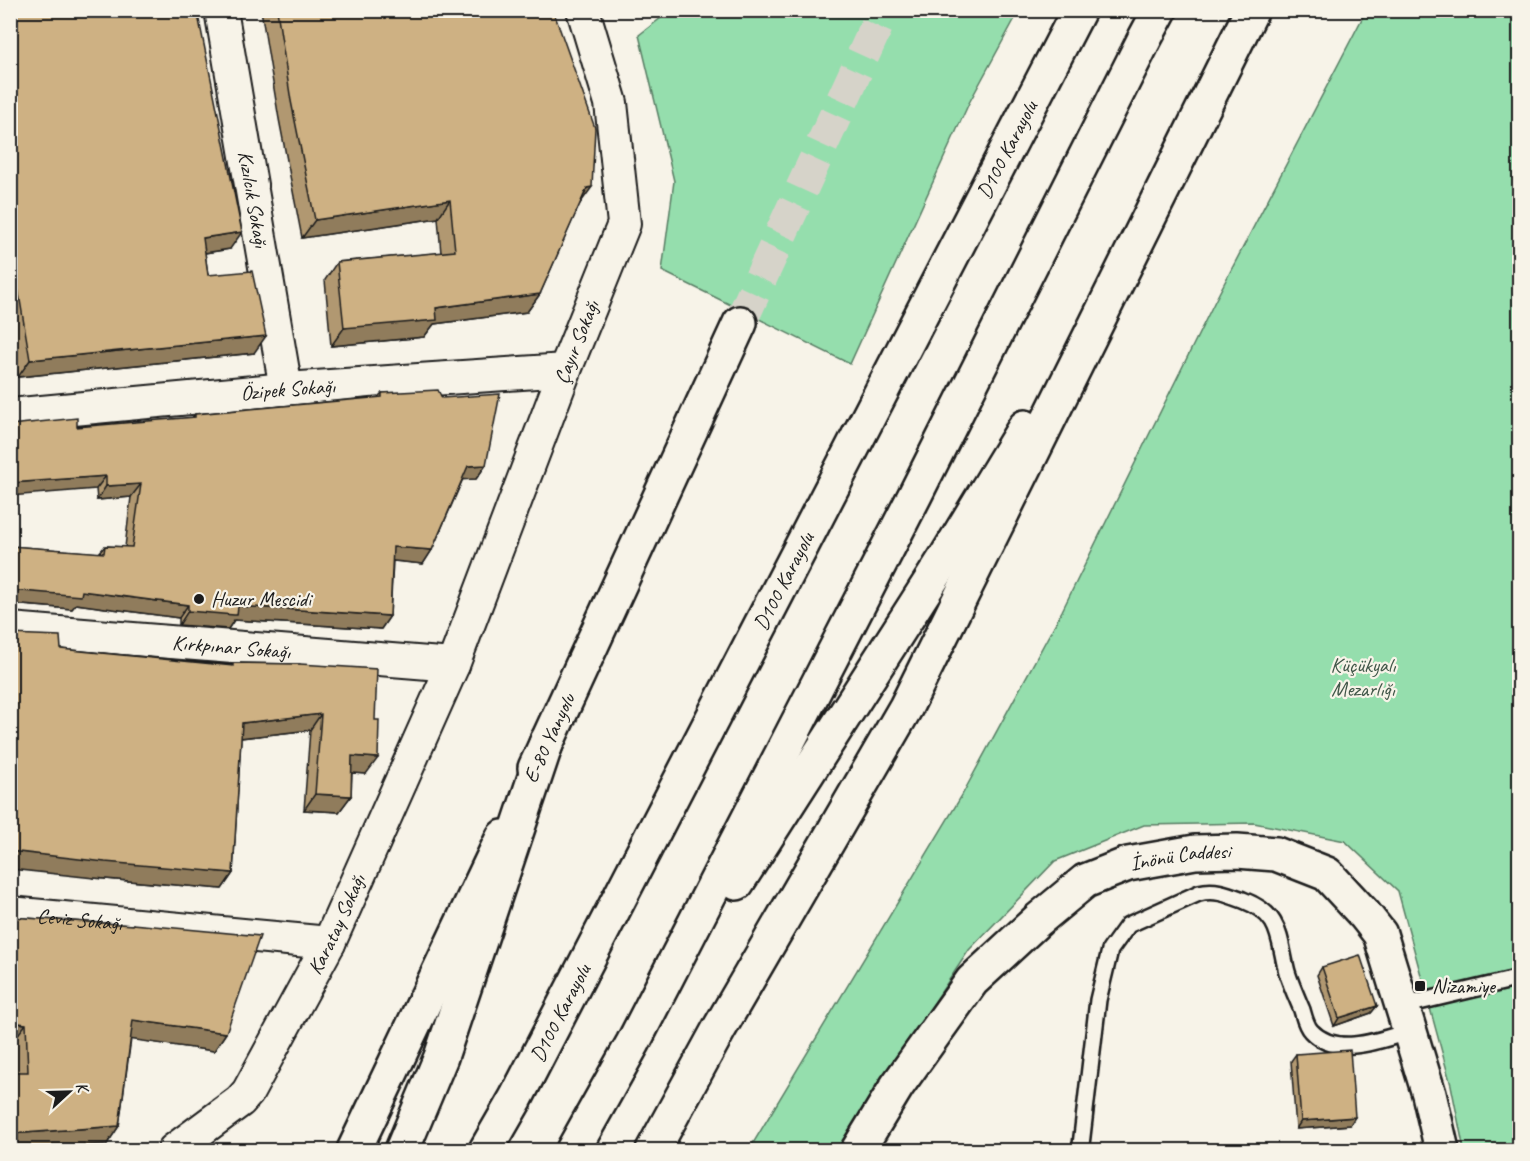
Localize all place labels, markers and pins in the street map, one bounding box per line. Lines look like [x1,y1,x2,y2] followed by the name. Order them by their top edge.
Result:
[211,586,314,612] place label: Huzur Mescidi
[192,592,206,606] marker: Huzur Mescidi
[1432,973,1497,999] place label: Nizamiye
[1413,979,1427,993] marker: Nizamiye

